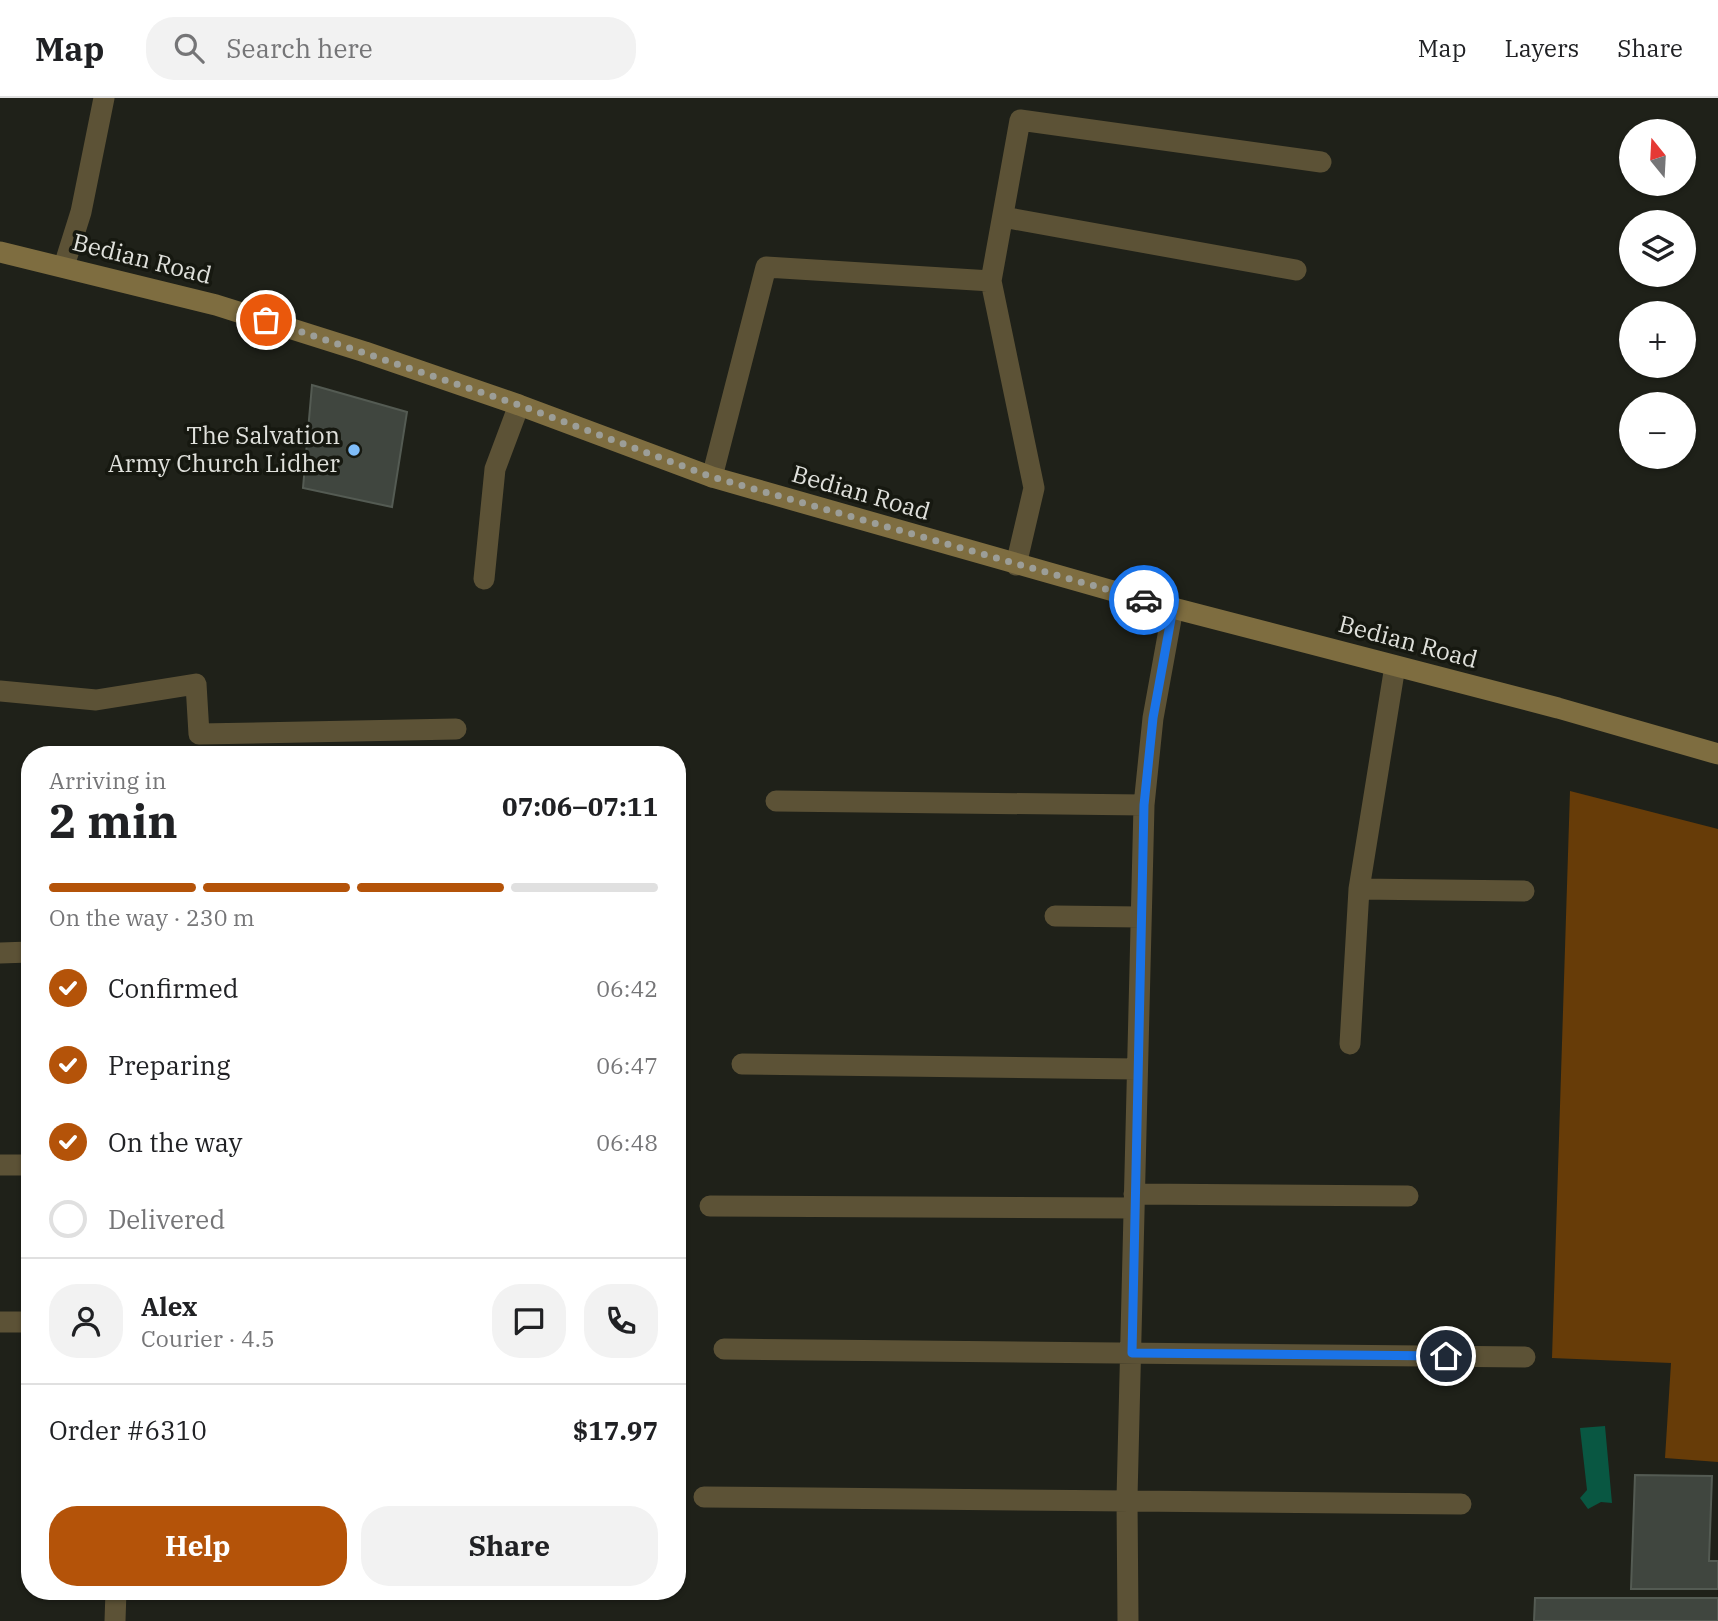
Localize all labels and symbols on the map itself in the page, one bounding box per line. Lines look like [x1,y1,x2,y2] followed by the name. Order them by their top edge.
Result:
[1619,119,1696,196] north arrow
[69,225,215,291] street label: Bedian Road
[236,290,296,350] pin
[108,419,340,479] place label: The Salvation Army Church Lidher
[346,442,362,458] marker: The Salvation Army Church Lidher
[788,457,934,527] street label: Bedian Road
[1109,565,1179,635] courier
[1335,607,1481,675] street label: Bedian Road
[1416,1326,1476,1386] pin

